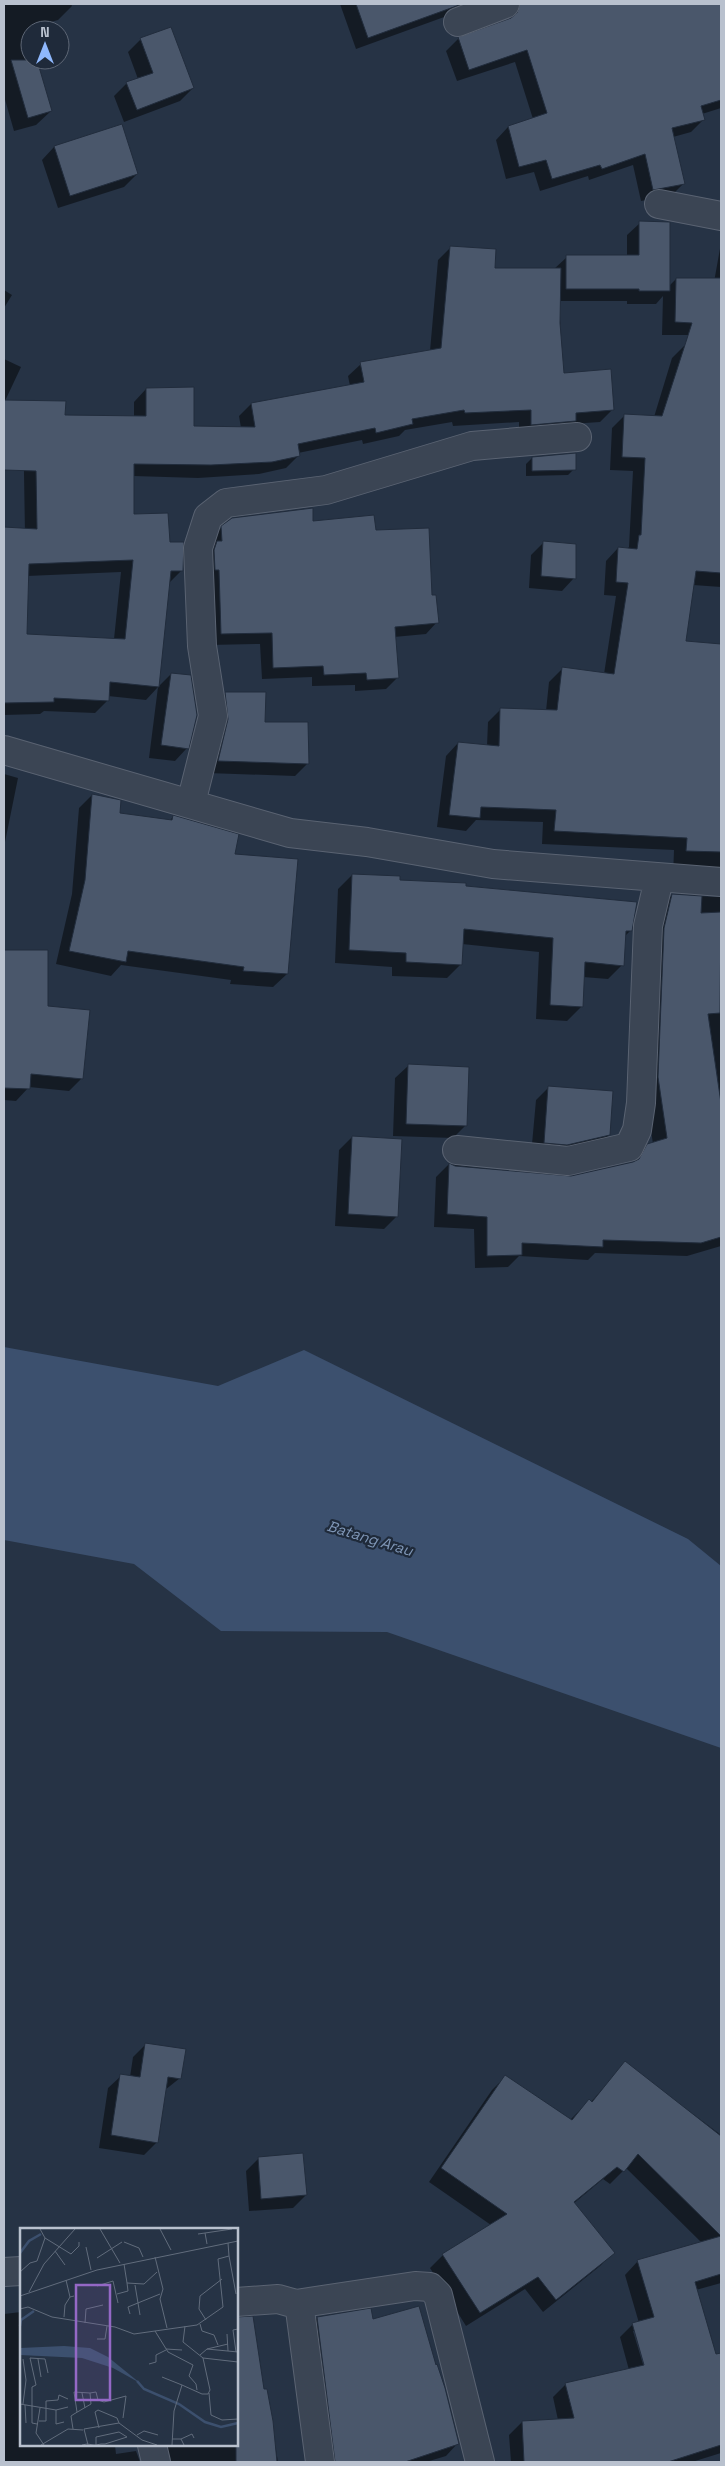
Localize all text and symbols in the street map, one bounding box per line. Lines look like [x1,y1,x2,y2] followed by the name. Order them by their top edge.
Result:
[20,20,70,70] north arrow
[40,23,50,41] text: N
[325,1516,416,1560] water label: Batang Arau
[20,2228,238,2446] inset map

